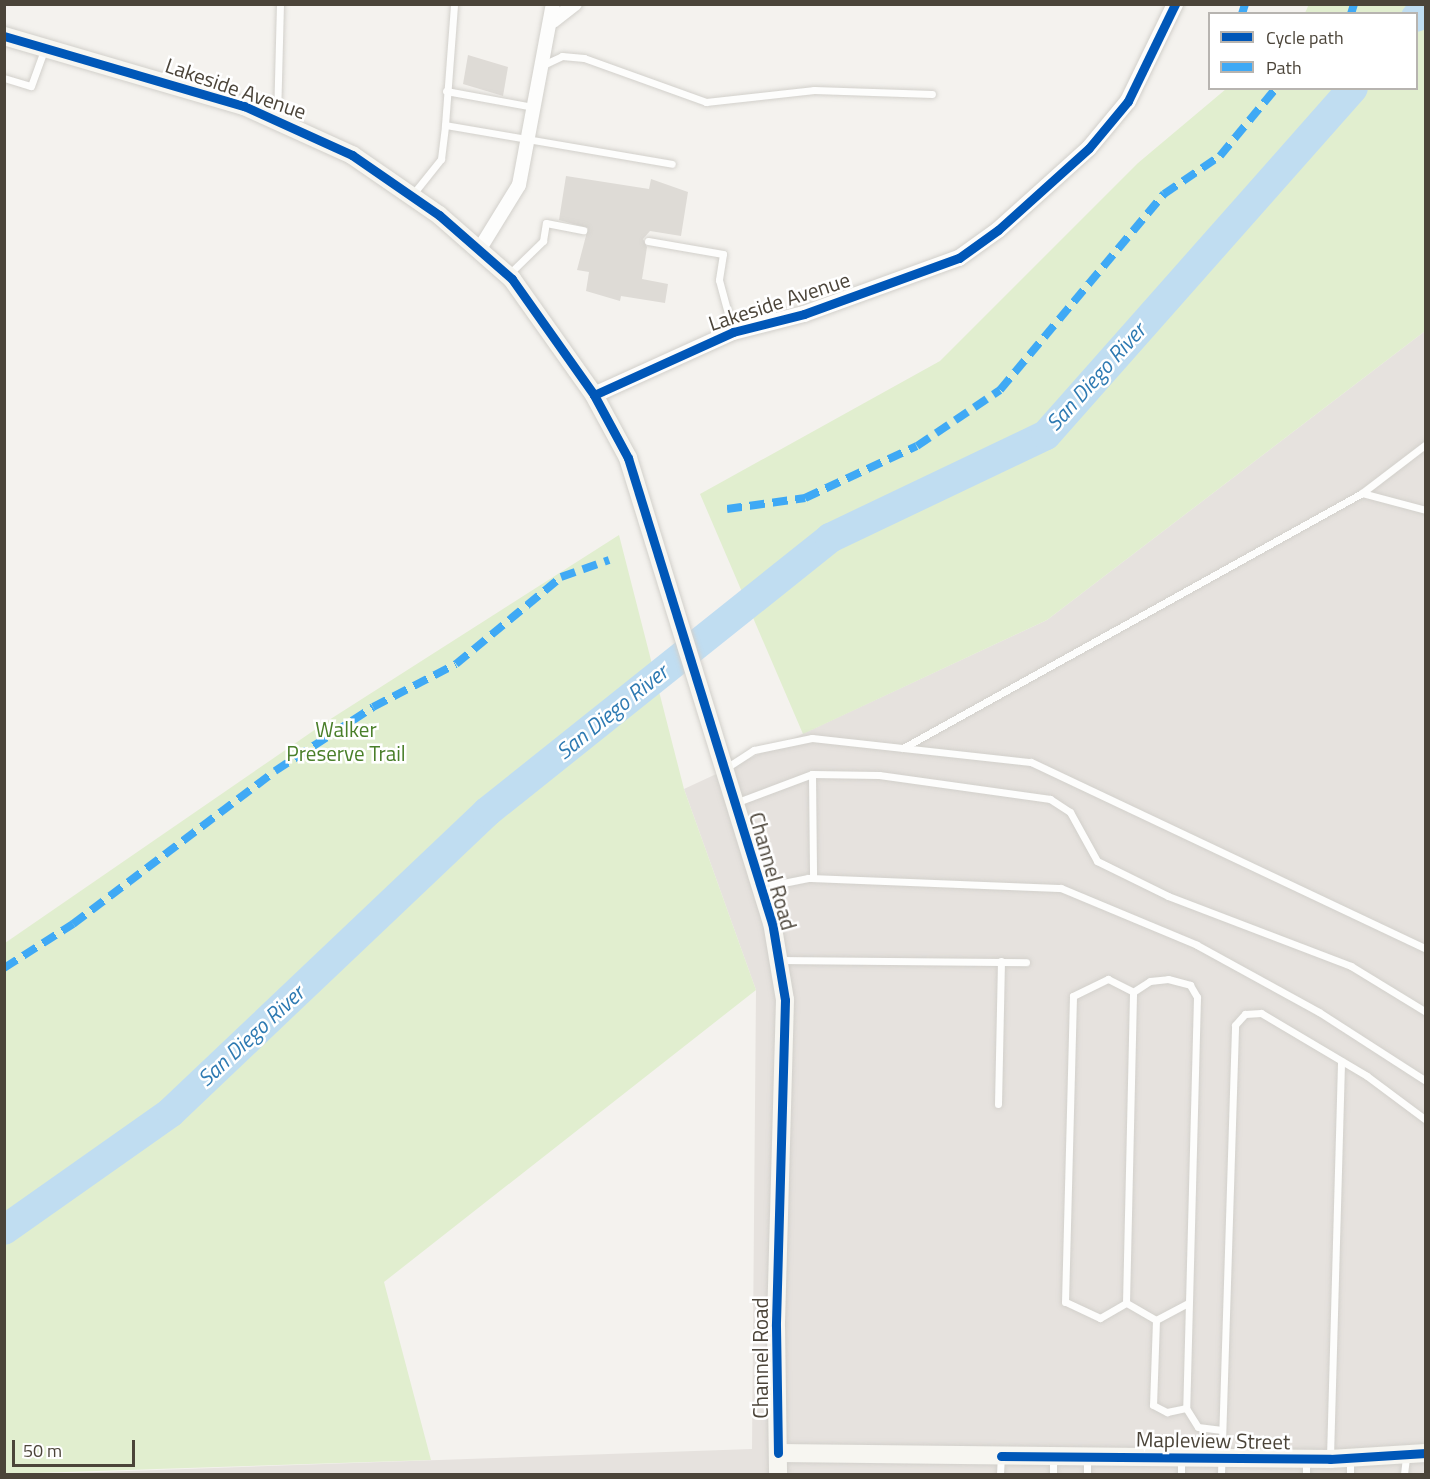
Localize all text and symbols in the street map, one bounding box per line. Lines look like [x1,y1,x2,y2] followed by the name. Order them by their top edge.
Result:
[1208,12,1418,90] legend
[1266,24,1344,51] text: Cycle path
[162,52,310,124] street label: Lakeside Avenue
[1266,54,1302,81] text: Path
[705,266,853,336] street label: Lakeside Avenue
[1041,318,1151,436] water label: San Diego River
[551,659,673,765] water label: San Diego River
[286,716,406,766] park label: Walker Preserve Trail
[744,809,802,933] street label: Channel Road
[192,980,310,1092] water label: San Diego River
[747,1297,773,1419] street label: Channel Road
[1136,1426,1290,1454] street label: Mapleview Street
[15,1428,138,1466] scale bar
[23,1437,62,1464] text: 50 m

